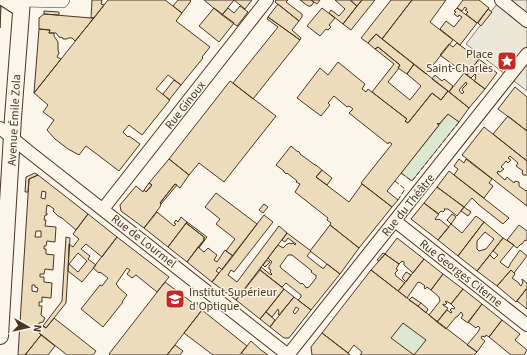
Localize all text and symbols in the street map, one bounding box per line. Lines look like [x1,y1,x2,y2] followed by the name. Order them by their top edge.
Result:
[426,46,493,77] place label: Place Saint-Charles
[496,50,518,72] place icon: Place Saint-Charles
[4,74,25,166] street label: Avenue Émile Zola
[161,77,210,133] street label: Rue Ginoux
[378,170,439,240] street label: Rue du Théâtre
[107,211,180,272] street label: Rue de Lourmel
[416,236,506,311] street label: Rue Georges Citerne
[189,284,278,315] place label: Institut Supérieur d'Optique
[164,288,186,310] school or university icon: Institut Supérieur d'Optique
[8,307,48,347] north arrow
[29,324,45,333] text: N

